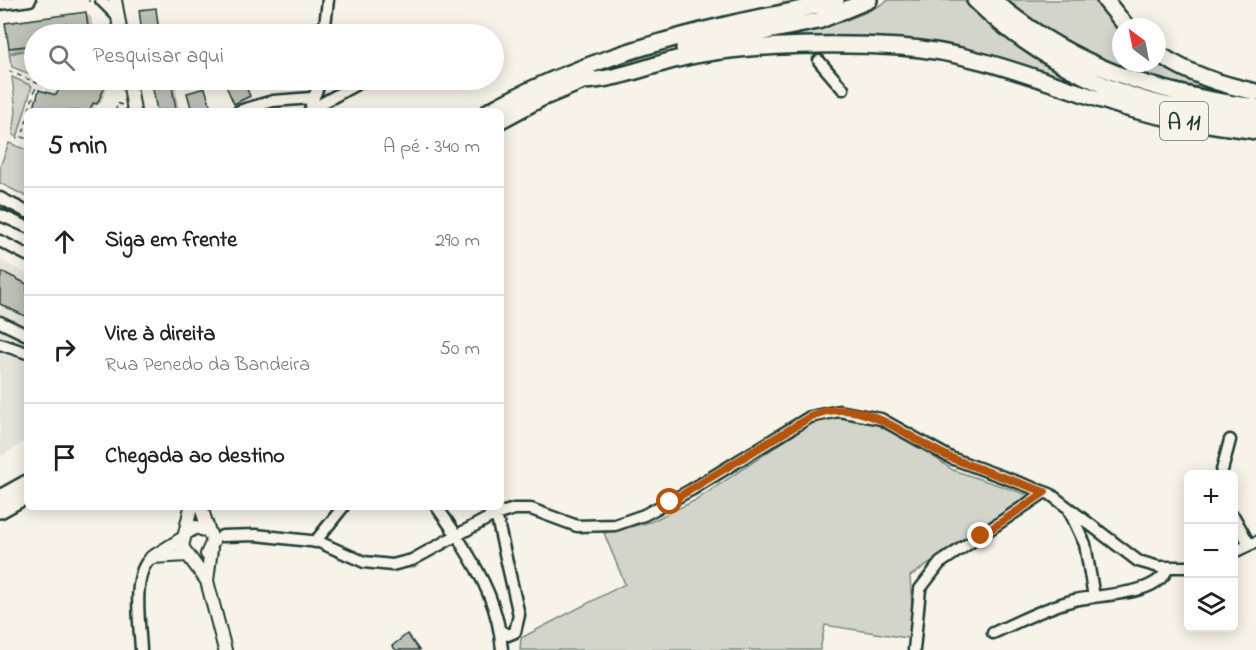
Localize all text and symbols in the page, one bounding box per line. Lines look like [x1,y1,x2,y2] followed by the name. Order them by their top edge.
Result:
[1112,18,1166,72] north arrow
[24,24,504,90] search box
[45,41,78,74] icon: search
[93,41,224,73] text: Pesquisar aqui
[1160,102,1208,140] road number: A 11
[48,128,107,166] text: 5 min
[383,133,480,162] text: A pé · 340 m
[48,225,81,258] icon: ahead
[105,225,237,257] text: Siga em frente
[435,227,480,256] text: 290 m
[105,319,215,351] text: Vire à direita
[48,333,81,366] icon: right
[439,335,480,364] text: 50 m
[105,351,310,380] text: Rua Penedo da Bandeira
[48,441,81,474] icon: arrive
[105,441,285,473] text: Chegada ao destino
[1184,470,1238,632] map controls
[1184,470,1238,524] button: +
[656,488,682,514] route start
[967,522,993,548] route end
[1184,524,1238,578] button: −
[1184,578,1238,632] button: layers

